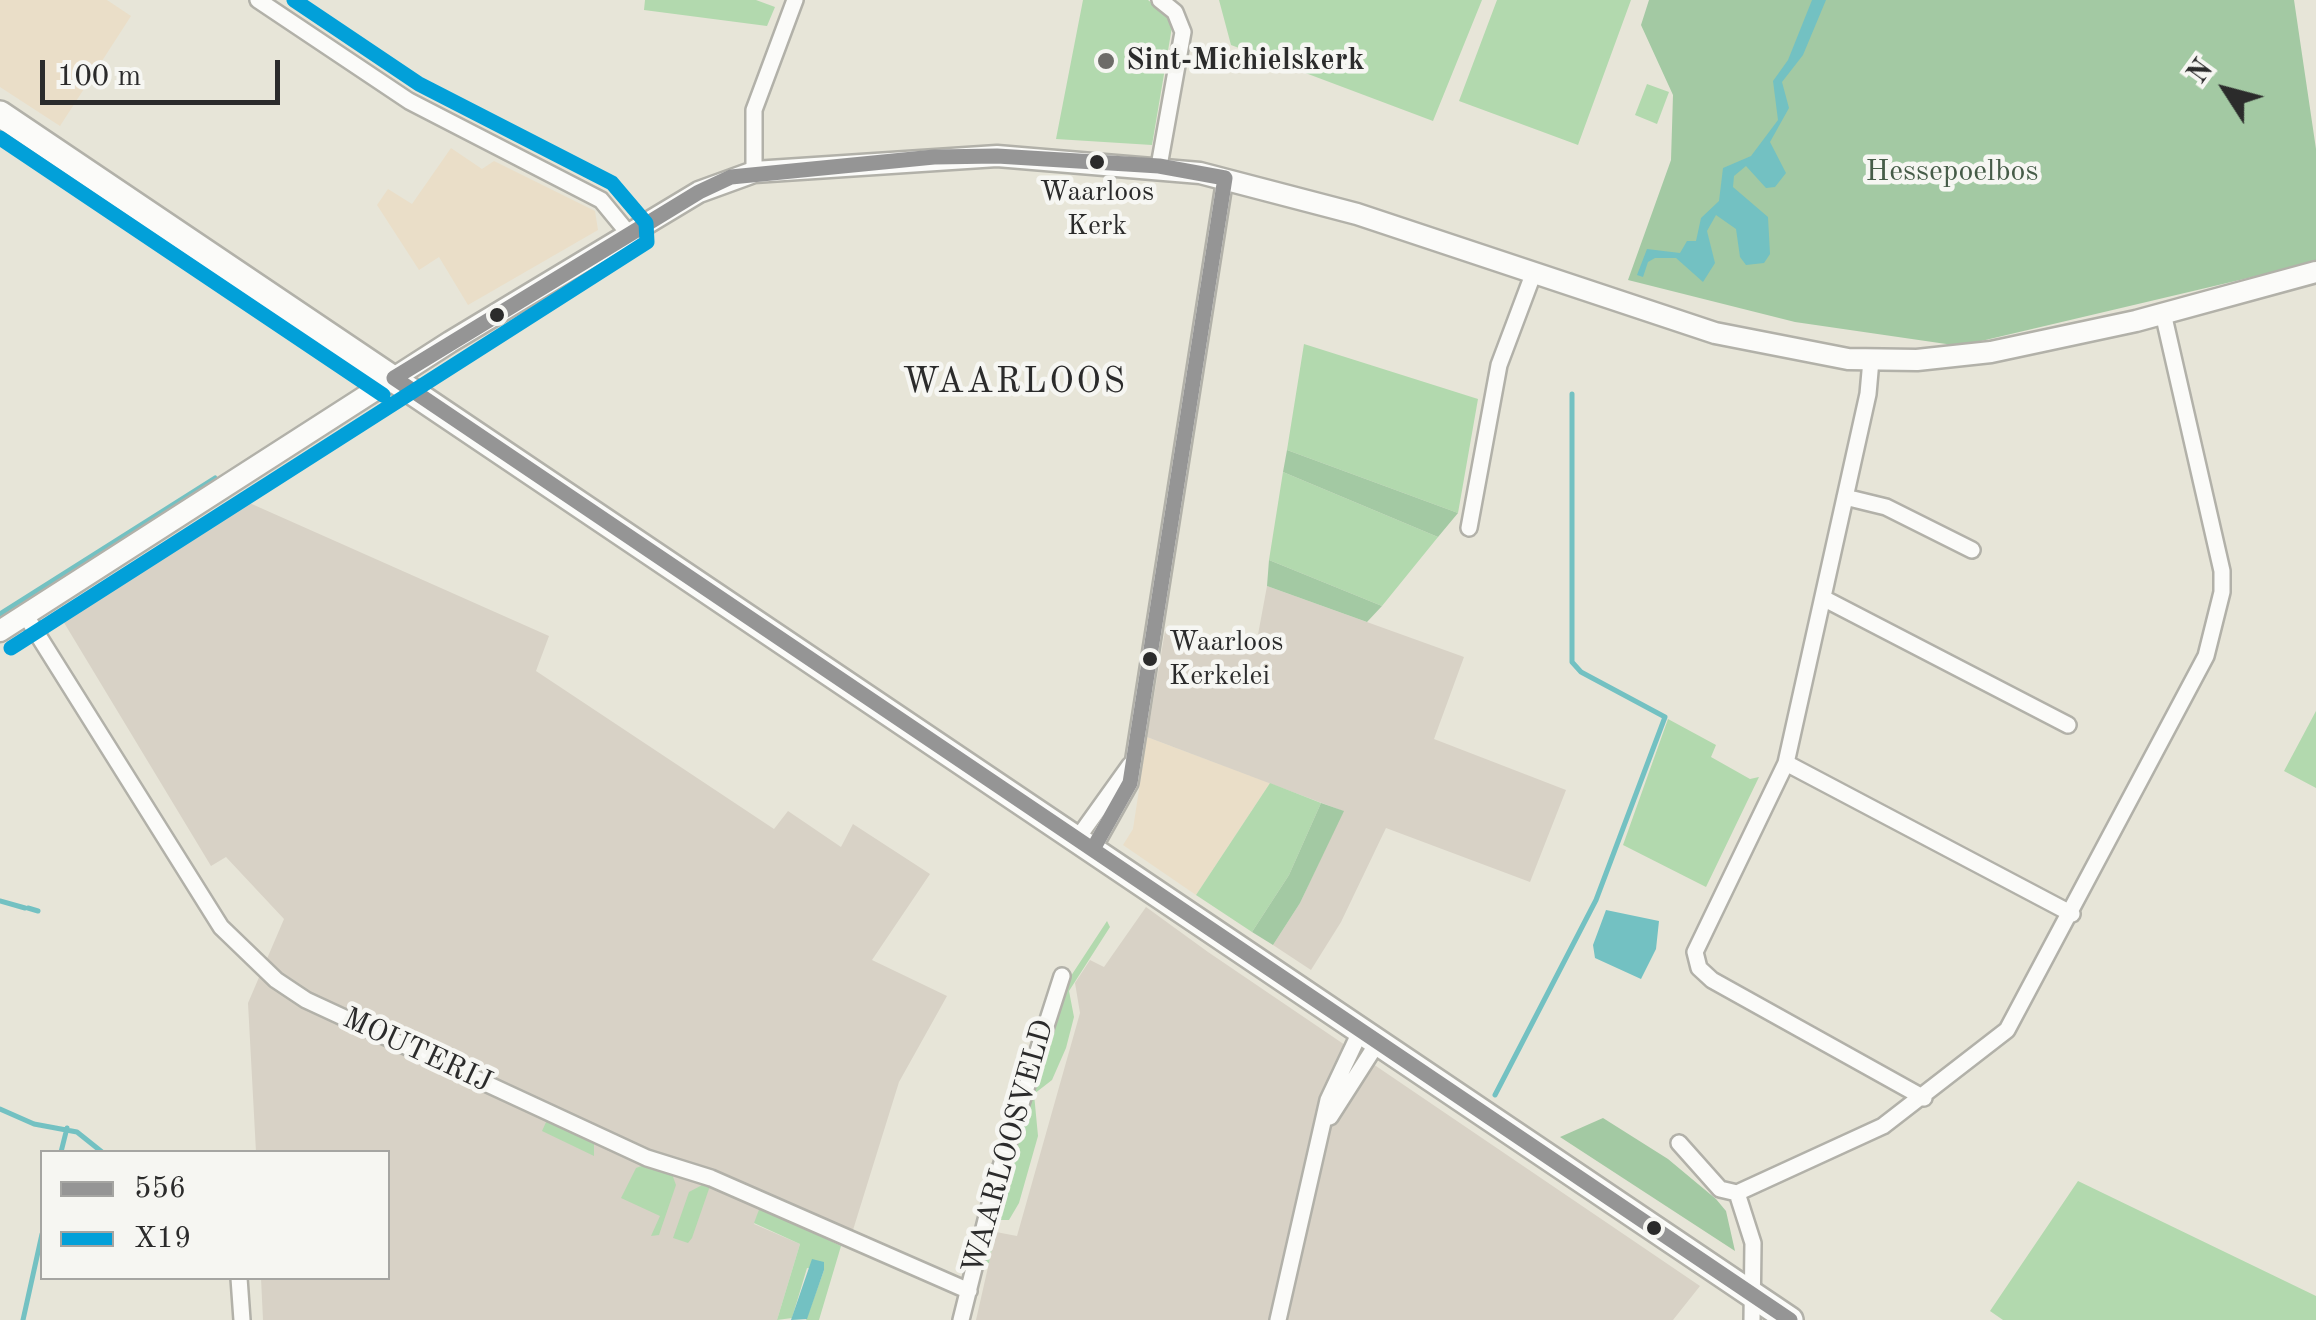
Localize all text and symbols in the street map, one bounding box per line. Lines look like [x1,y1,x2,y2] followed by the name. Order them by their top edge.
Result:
[45,40,285,102] scale bar
[2176,40,2276,140] north arrow
[1126,43,1365,79] place label: Sint-Michielskerk
[1095,50,1117,72] marker: Sint-Michielskerk
[2184,55,2219,89] text: N
[57,62,141,92] text: 100 m
[1087,152,1107,172] marker: Waarloos Kerk
[1866,154,2038,190] park label: Hessepoelbos
[1040,176,1154,242] place label: Waarloos Kerk
[487,305,507,325] unlabelled marker
[902,362,1128,404] district label: WAARLOOS
[1169,626,1283,692] place label: Waarloos Kerkelei
[1140,649,1160,669] marker: Waarloos Kerkelei
[337,1001,497,1101] street label: MOUTERIJ
[955,1016,1063,1278] street label: WAARLOOSVELD
[40,1150,390,1280] legend
[134,1174,186,1204] text: 556
[1644,1218,1664,1238] unlabelled marker
[134,1224,191,1254] text: X19

